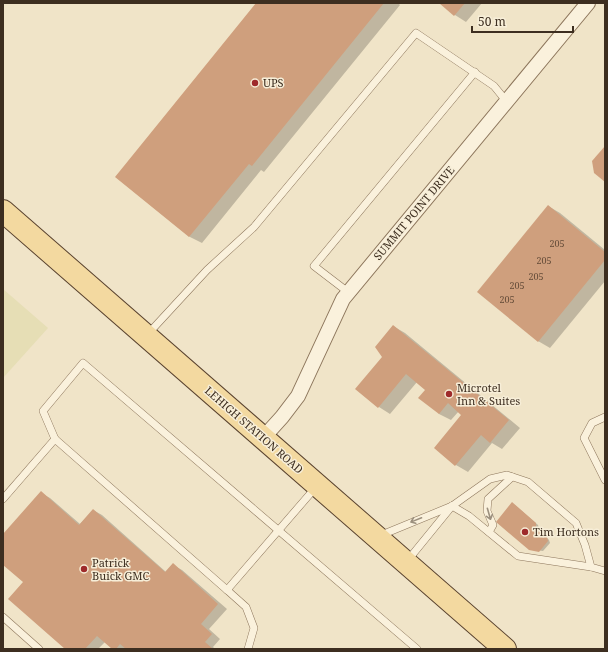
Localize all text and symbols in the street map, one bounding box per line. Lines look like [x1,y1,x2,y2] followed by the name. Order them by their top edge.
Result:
[472,8,573,34] scale bar
[478,13,506,30] text: 50 m
[263,75,284,90] place label: UPS
[250,78,260,88] marker: UPS
[370,162,458,263] street label: SUMMIT POINT DRIVE
[549,237,565,250] house number: 205
[536,254,552,267] house number: 205
[528,270,544,283] house number: 205
[509,279,525,292] house number: 205
[499,293,515,306] house number: 205
[457,380,520,408] place label: Microtel Inn & Suites
[202,383,307,477] street label: LEHIGH STATION ROAD
[444,389,454,399] marker: Microtel Inn & Suites
[486,507,493,520] one-way arrow
[410,516,422,524] one-way arrow
[533,524,599,539] place label: Tim Hortons
[520,527,530,537] marker: Tim Hortons
[92,555,150,583] place label: Patrick Buick GMC
[79,564,89,574] marker: Patrick Buick GMC

